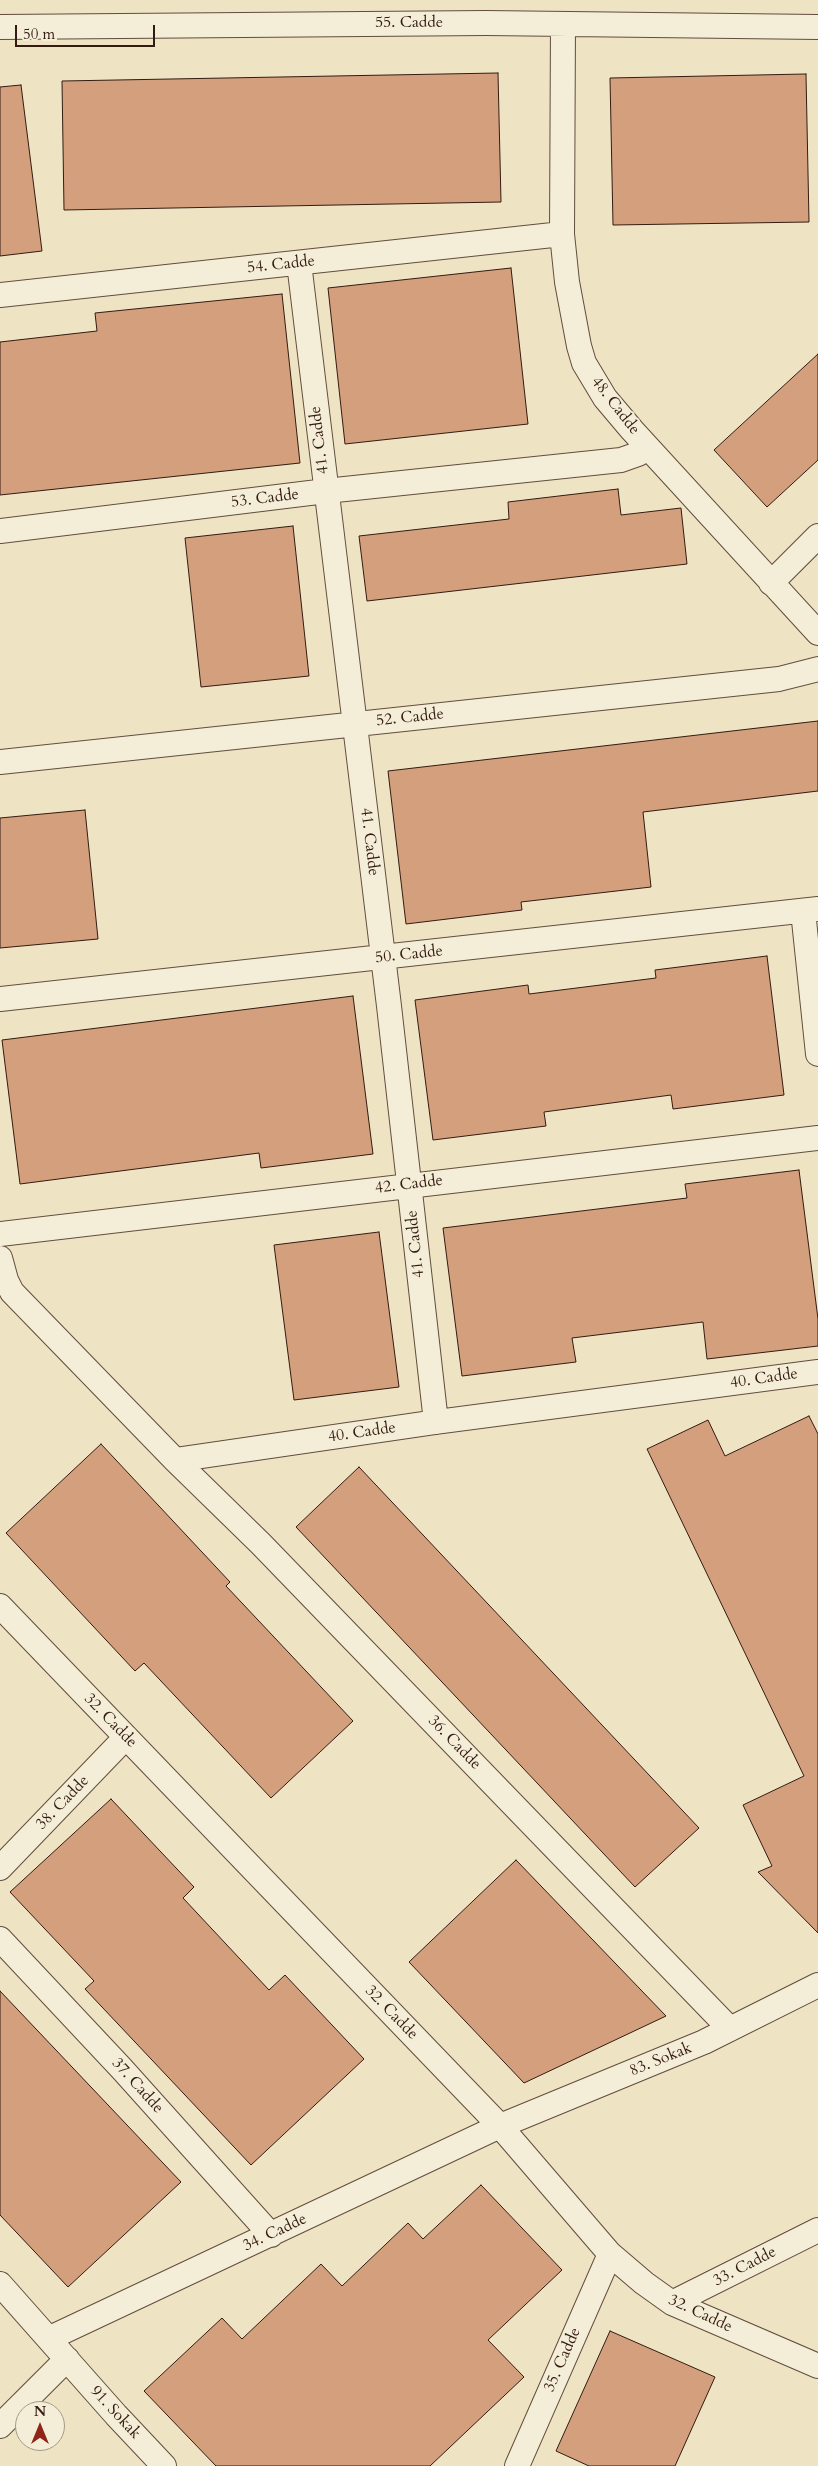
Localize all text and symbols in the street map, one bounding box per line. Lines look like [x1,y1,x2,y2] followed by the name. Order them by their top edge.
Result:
[375,13,443,33] street label: 55. Cadde
[18,15,158,47] scale bar
[23,24,55,44] text: 50 m
[246,252,316,278] street label: 54. Cadde
[586,373,644,439] street label: 48. Cadde
[306,405,334,475] street label: 41. Cadde
[230,485,300,513] street label: 53. Cadde
[375,705,445,731] street label: 52. Cadde
[355,807,383,877] street label: 41. Cadde
[374,942,444,968] street label: 50. Cadde
[374,1171,444,1199] street label: 42. Cadde
[403,1209,429,1279] street label: 41. Cadde
[729,1365,799,1393] street label: 40. Cadde
[327,1419,397,1447] street label: 40. Cadde
[79,1690,141,1752] street label: 32. Cadde
[423,1712,485,1774] street label: 36. Cadde
[32,1772,94,1834] street label: 38. Cadde
[360,1982,422,2044] street label: 32. Cadde
[627,2039,695,2081] street label: 83. Sokak
[107,2054,167,2118] street label: 37. Cadde
[240,2210,310,2256] street label: 34. Cadde
[710,2243,780,2291] street label: 33. Cadde
[665,2291,735,2337] street label: 32. Cadde
[540,2325,586,2395] street label: 35. Cadde
[86,2383,144,2443] street label: 91. Sokak
[15,2401,65,2451] north arrow
[34,2402,46,2421] text: N

